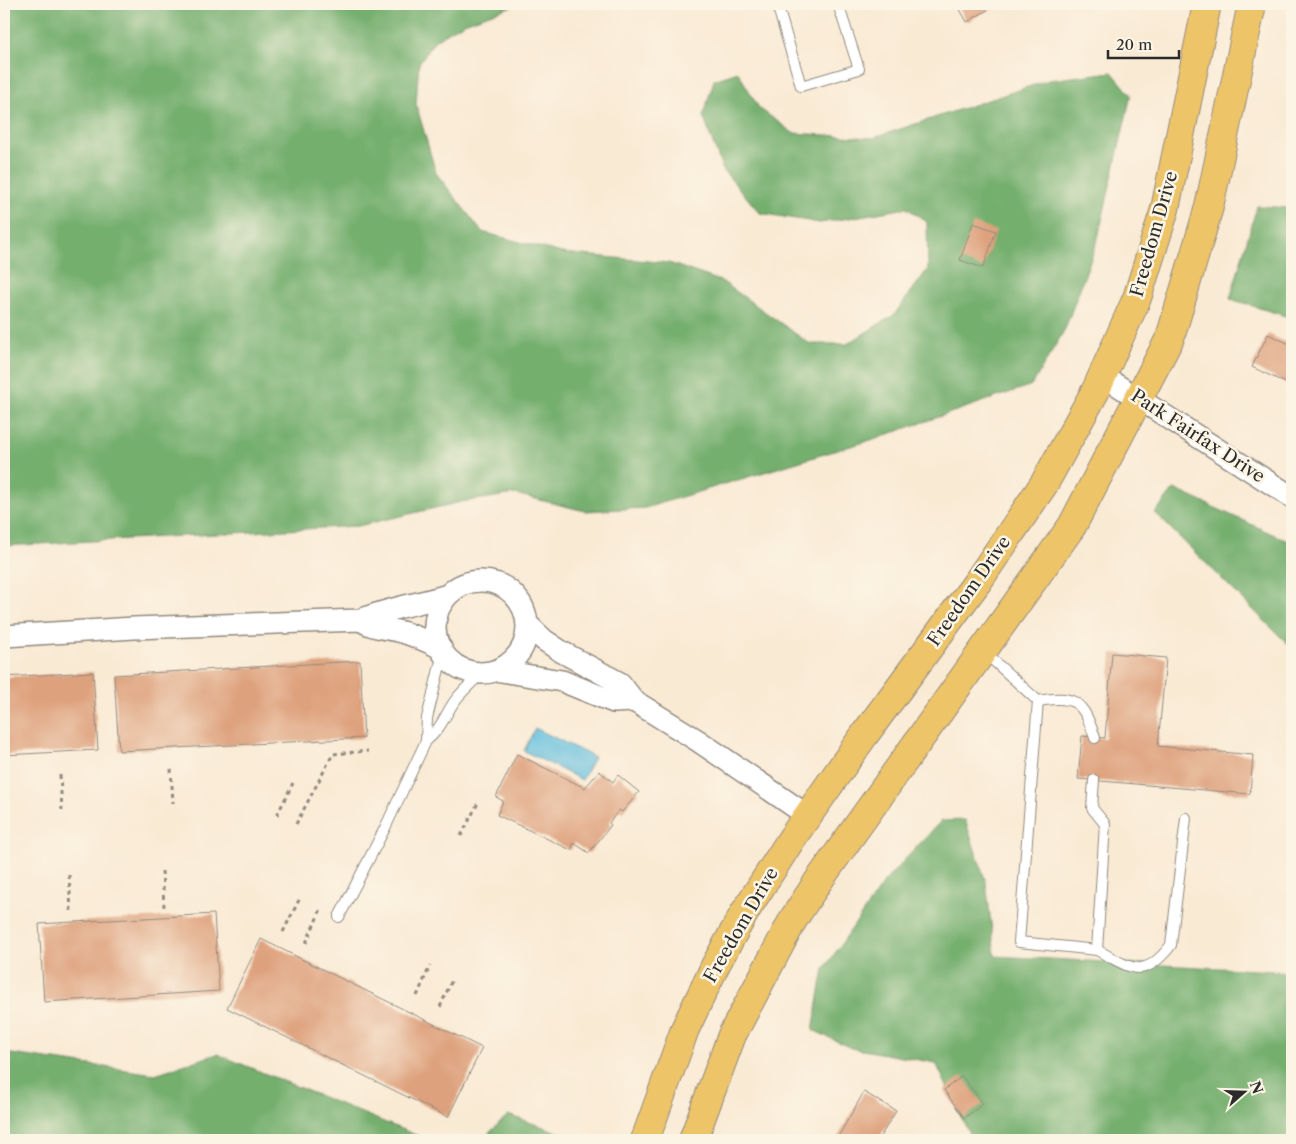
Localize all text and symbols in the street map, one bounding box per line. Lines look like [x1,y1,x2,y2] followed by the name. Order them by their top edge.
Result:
[1108,28,1180,60] scale bar
[1116,35,1152,54] text: 20 m
[1126,169,1182,299] street label: Freedom Drive
[1127,385,1269,487] street label: Park Fairfax Drive
[923,532,1015,650] street label: Freedom Drive
[699,863,783,987] street label: Freedom Drive
[1218,1066,1268,1116] north arrow
[1246,1079,1267,1096] text: N

